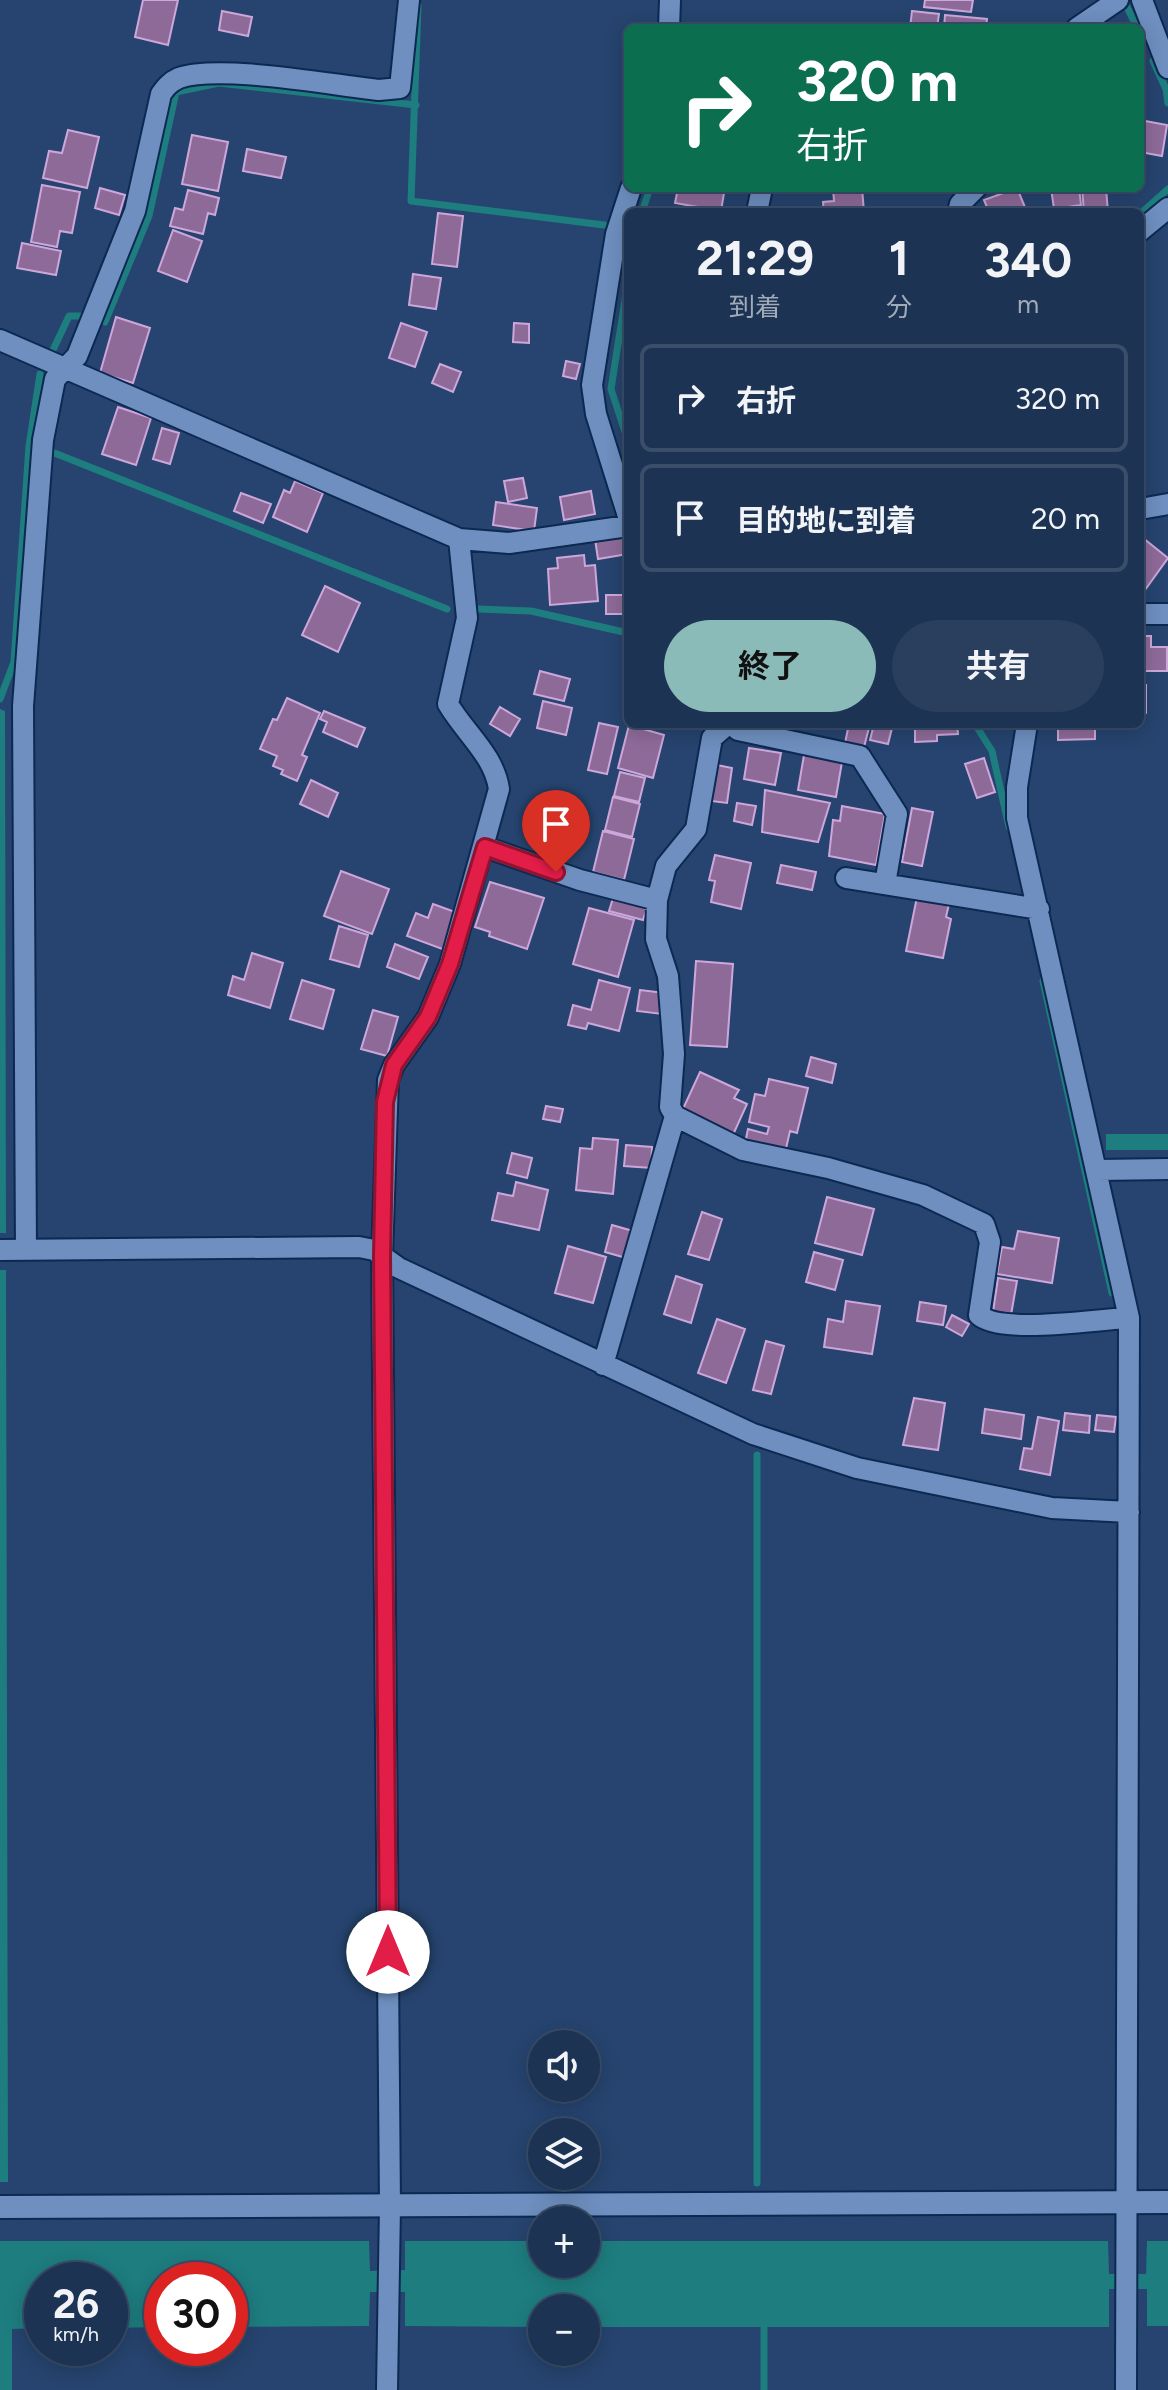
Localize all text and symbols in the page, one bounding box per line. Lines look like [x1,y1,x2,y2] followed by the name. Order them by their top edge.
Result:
[796,48,958,115] text: 320 m
[664,56,768,160] icon: right
[796,124,868,167] text: 右折
[696,229,814,287] text: 21:29
[889,229,909,287] text: 1
[984,231,1072,289] text: 340
[1017,288,1039,320] text: m
[729,291,781,323] text: 到着
[886,291,912,323] text: 分
[668,376,712,420] icon: right
[1015,380,1100,417] text: 320 m
[736,382,796,419] text: 右折
[668,496,712,540] icon: arrive
[1031,500,1100,537] text: 20 m
[736,502,916,539] text: 目的地に到着
[664,620,876,712] button: 終了
[892,620,1104,712] button: 共有
[522,790,590,872] pin
[534,802,578,846] icon: arrive
[346,1910,430,1994] position arrow
[528,2030,600,2366] map controls
[528,2030,600,2102] button: sound
[528,2118,600,2190] button: layers
[528,2206,600,2278] button: +
[144,2262,248,2366] speed limit sign: 30
[53,2280,99,2328] text: 26
[528,2294,600,2366] button: −
[53,2322,99,2346] text: km/h

